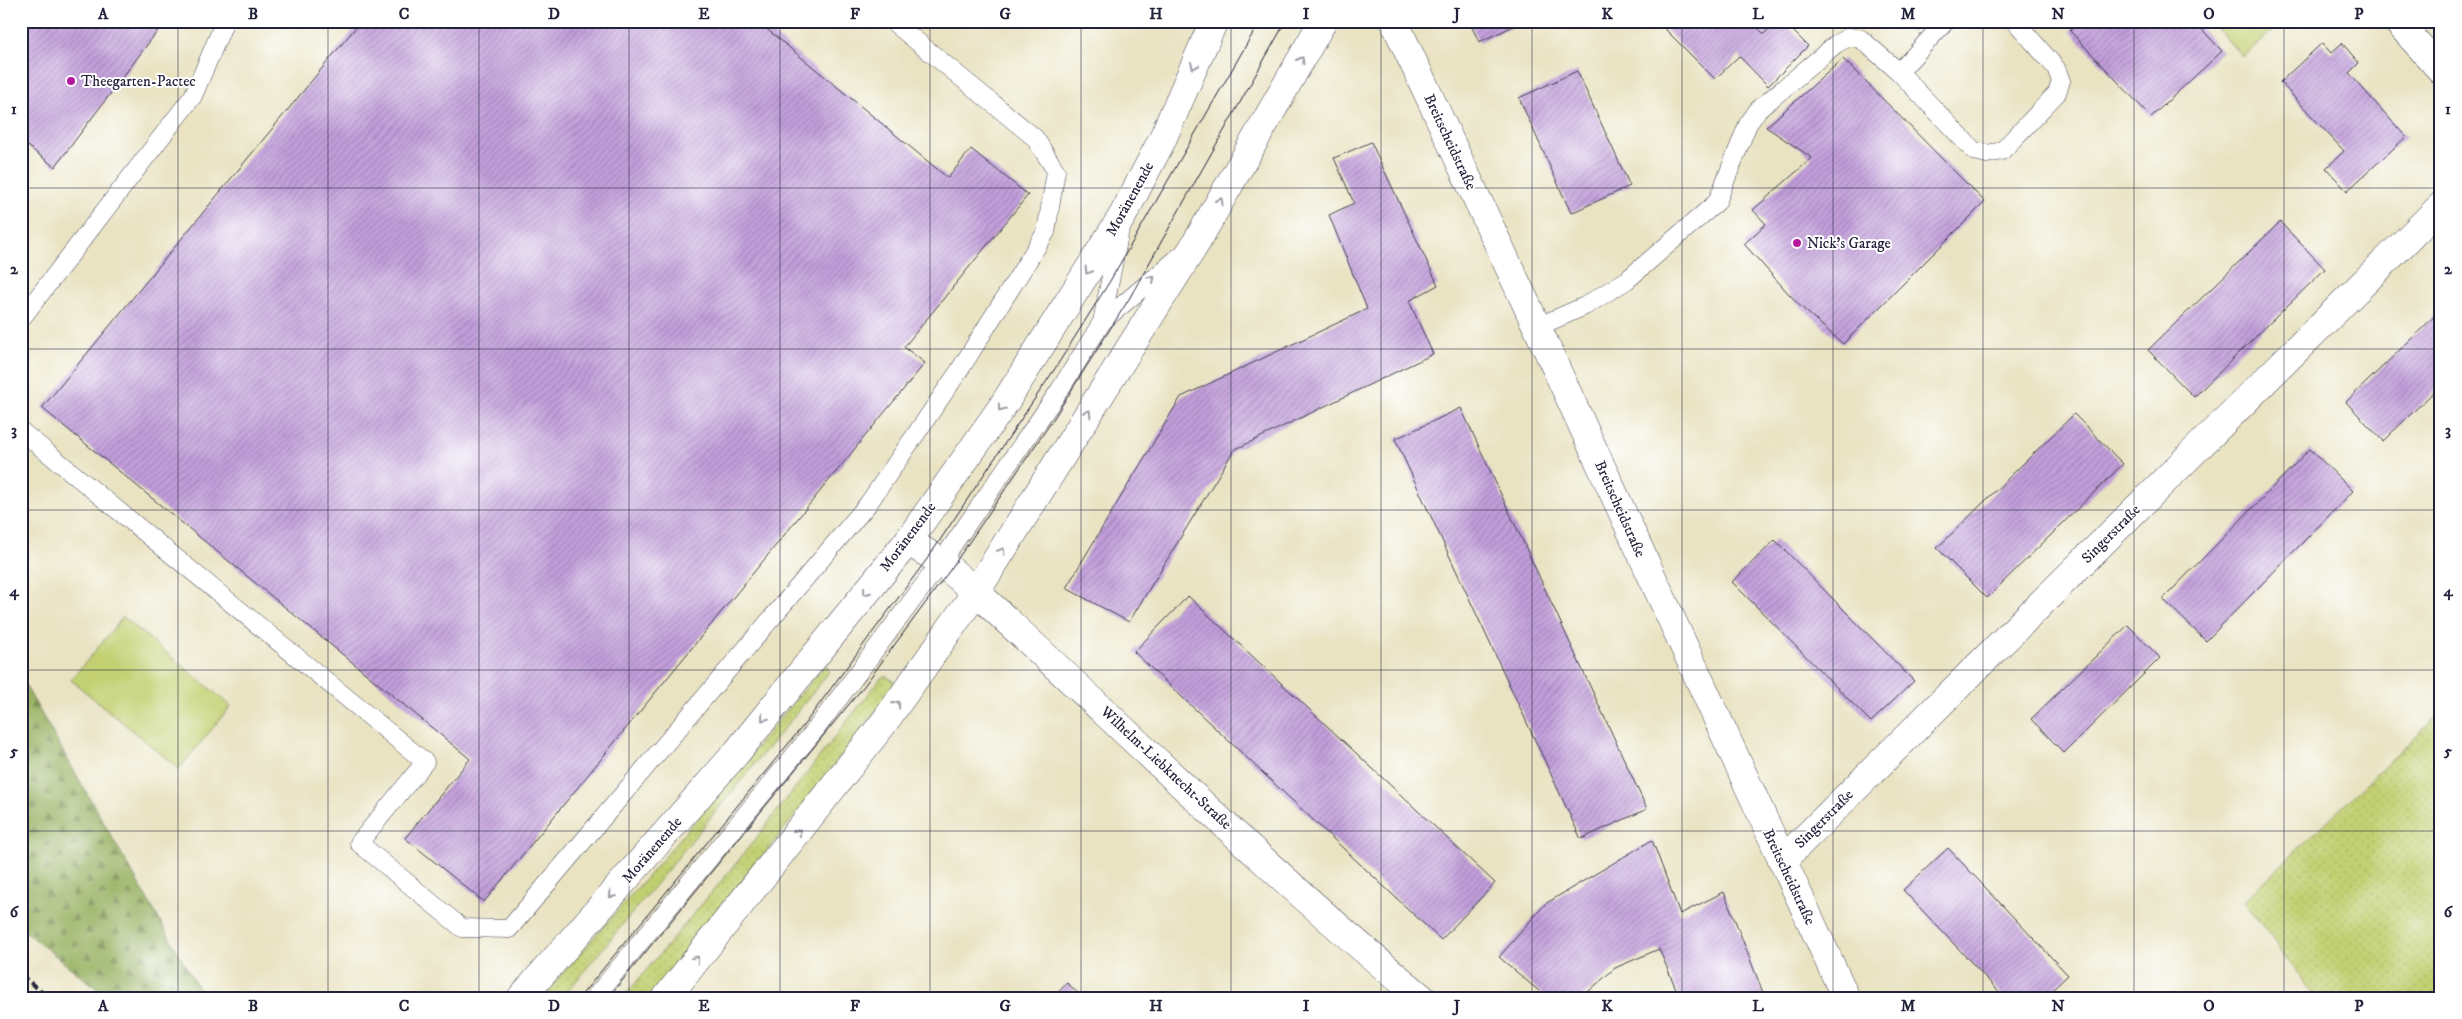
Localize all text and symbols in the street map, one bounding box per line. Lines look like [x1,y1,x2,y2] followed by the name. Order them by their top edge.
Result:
[97,4,109,24] text: A
[248,4,258,24] text: B
[399,4,409,24] text: C
[548,4,560,24] text: D
[698,4,710,24] text: E
[850,4,860,24] text: F
[999,4,1011,24] text: G
[1149,4,1163,24] text: H
[1303,4,1310,24] text: I
[1452,4,1461,24] text: J
[1601,4,1613,24] text: K
[1752,4,1764,24] text: L
[1901,4,1916,24] text: M
[2051,4,2065,24] text: N
[2203,4,2215,24] text: O
[2354,4,2364,24] text: P
[1295,56,1305,65] one-way arrow
[1190,61,1201,70] one-way arrow
[81,72,196,91] place label: Theegarten-Pactec
[65,75,77,87] marker: Theegarten-Pactec
[1419,91,1481,193] street label: Breitscheidstraße
[11,99,17,119] text: 1
[2445,99,2451,119] text: 1
[1102,158,1158,240] street label: Moränenende
[1214,197,1224,206] one-way arrow
[1807,234,1891,253] place label: Nick's Garage
[1791,237,1803,249] marker: Nick's Garage
[10,259,19,279] text: 2
[2444,259,2453,279] text: 2
[1084,266,1094,275] one-way arrow
[1147,276,1156,285] one-way arrow
[998,403,1007,412] one-way arrow
[1082,410,1092,419] one-way arrow
[11,420,17,440] text: 3
[2445,420,2451,440] text: 3
[1590,458,1650,560] street label: Breitscheidstraße
[876,498,940,576] street label: Moränenende
[2078,501,2144,567] street label: Singerstraße
[995,547,1005,556] one-way arrow
[8,581,19,601] text: 4
[2442,581,2453,601] text: 4
[863,587,872,596] one-way arrow
[891,700,900,710] one-way arrow
[1096,702,1235,834] street label: Wilhelm-Liebknecht-Straße
[760,713,769,722] one-way arrow
[9,741,18,761] text: 5
[2443,741,2452,761] text: 5
[1791,786,1857,852] street label: Singerstraße
[618,813,686,887] street label: Moränenende
[1758,826,1820,928] street label: Breitscheidstraße
[792,829,801,838] one-way arrow
[610,889,618,898] one-way arrow
[10,902,20,922] text: 6
[2444,902,2454,922] text: 6
[691,956,699,965] one-way arrow
[97,996,109,1016] text: A
[248,996,258,1016] text: B
[399,996,409,1016] text: C
[548,996,560,1016] text: D
[698,996,710,1016] text: E
[850,996,860,1016] text: F
[999,996,1011,1016] text: G
[1149,996,1163,1016] text: H
[1303,996,1310,1016] text: I
[1452,996,1461,1016] text: J
[1601,996,1613,1016] text: K
[1752,996,1764,1016] text: L
[1901,996,1916,1016] text: M
[2051,996,2065,1016] text: N
[2203,996,2215,1016] text: O
[2354,996,2364,1016] text: P

